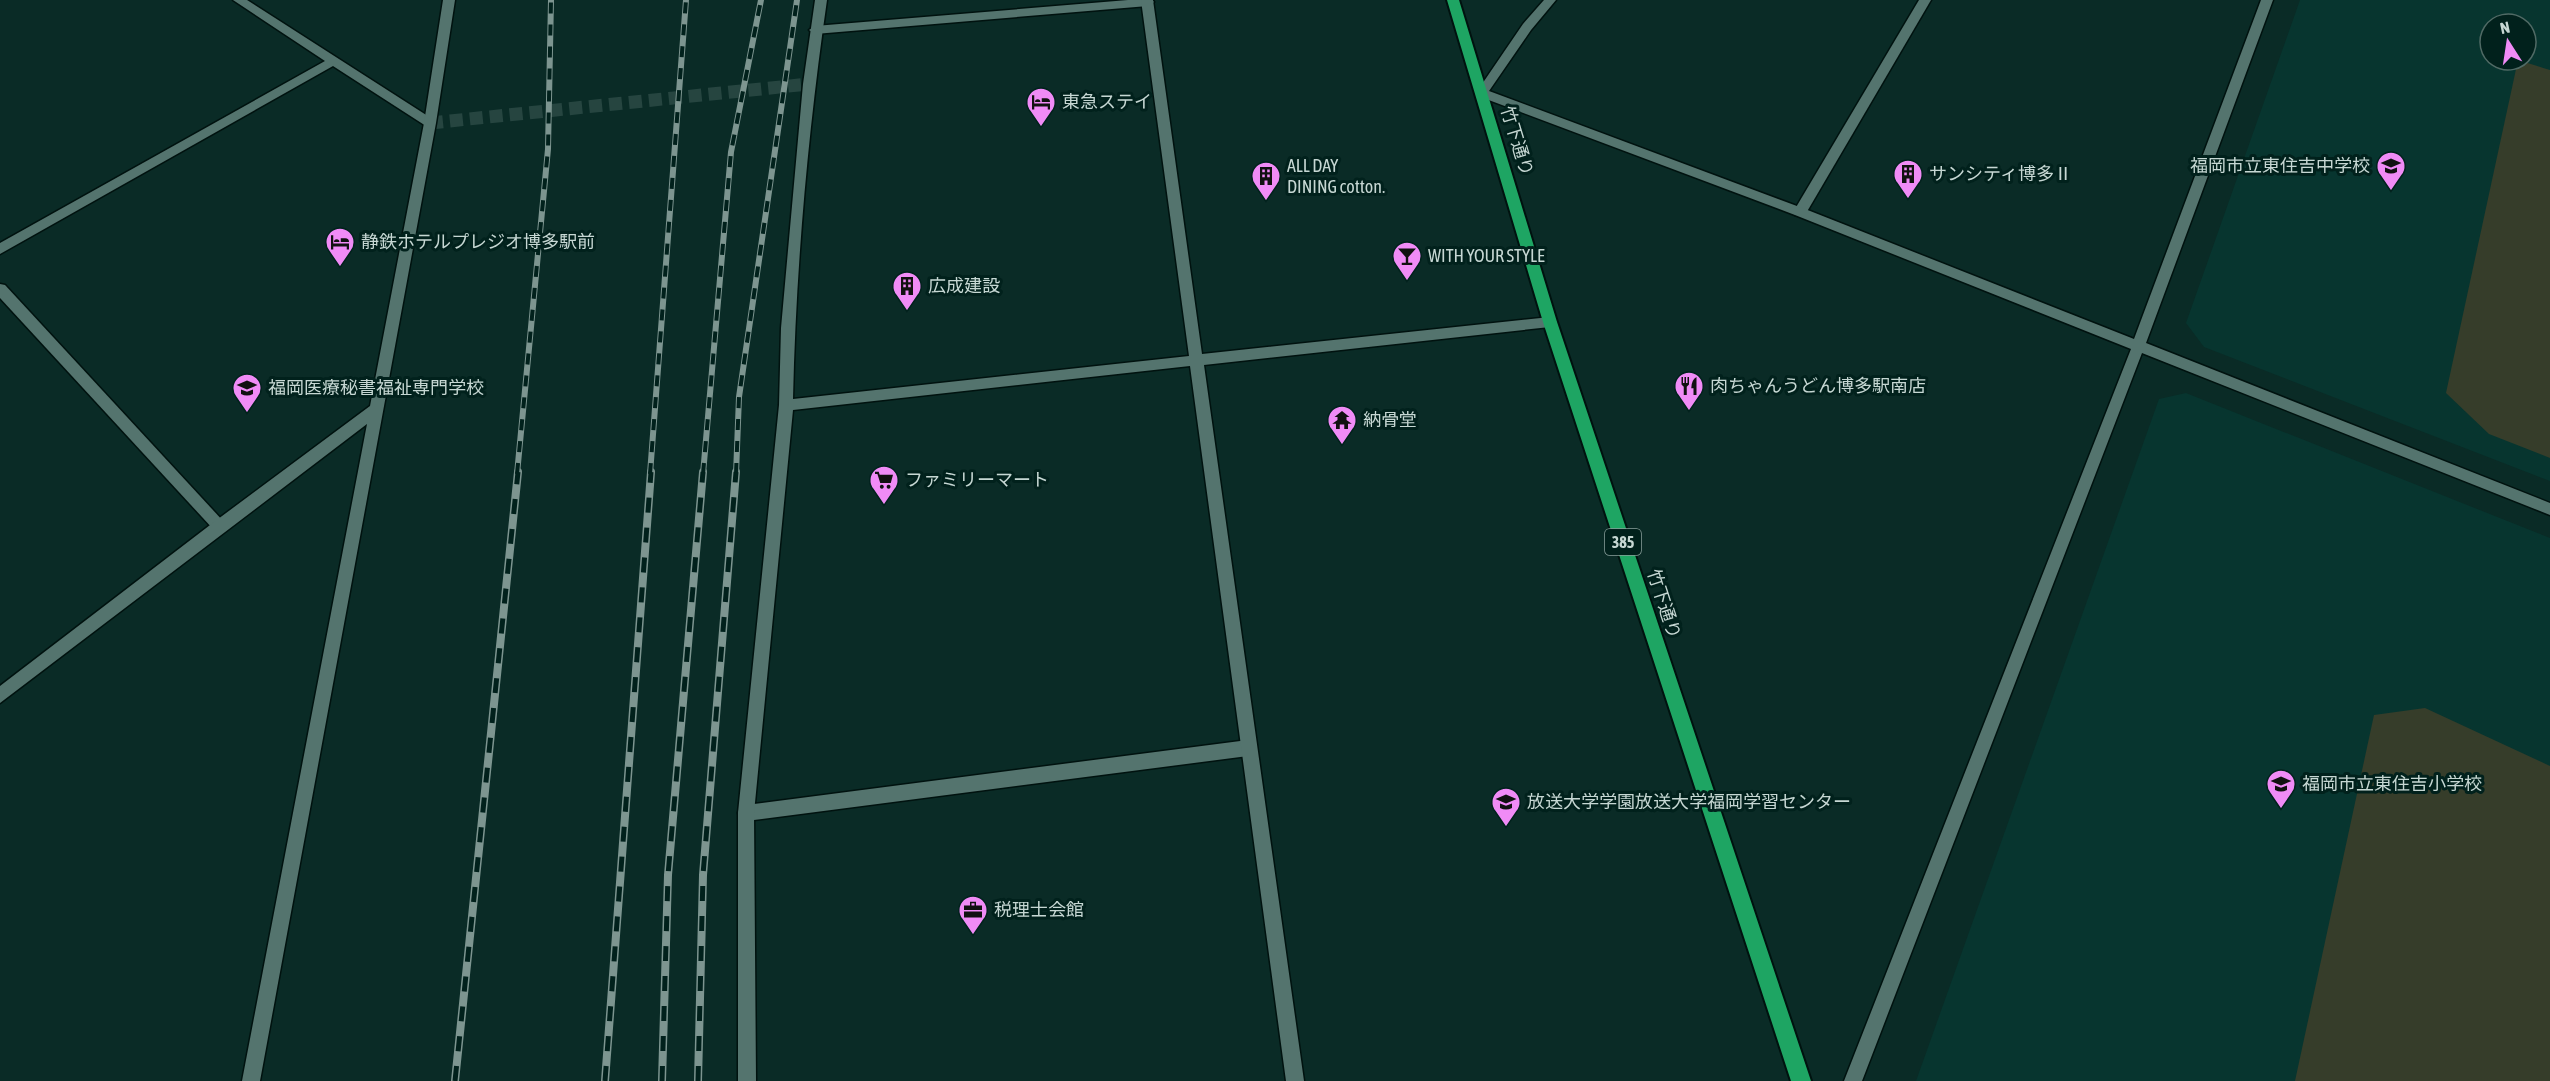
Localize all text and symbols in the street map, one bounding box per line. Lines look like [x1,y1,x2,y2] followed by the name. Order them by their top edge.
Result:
[2478,12,2538,72] north arrow
[2498,18,2511,37] text: N
[1025,86,1057,128] hotel icon: 東急ステイ
[1062,91,1152,112] place label: 東急ステイ
[1497,103,1538,178] street label: 竹下通り
[2375,150,2407,192] school or university icon: 福岡市立東住吉中学校
[1287,155,1385,197] place label: ALL DAY DINING cotton.
[2190,155,2370,176] place label: 福岡市立東住吉中学校
[1892,158,1924,200] building icon: サンシティ博多Ⅱ
[1250,160,1282,202] building icon: ALL DAY DINING cotton.
[1929,163,2072,184] place label: サンシティ博多Ⅱ
[324,226,356,268] hotel icon: 静鉄ホテルプレジオ博多駅前
[361,231,595,252] place label: 静鉄ホテルプレジオ博多駅前
[1391,240,1423,282] bar icon: WITH YOUR STYLE
[1428,245,1545,266] place label: WITH YOUR STYLE
[891,270,923,312] building icon: 広成建設
[928,275,1000,296] place label: 広成建設
[1673,370,1705,412] restaurant icon: 肉ちゃんうどん博多駅南店
[231,372,263,414] school or university icon: 福岡医療秘書福祉専門学校
[1710,375,1926,396] place label: 肉ちゃんうどん博多駅南店
[268,377,484,398] place label: 福岡医療秘書福祉専門学校
[1326,404,1358,446] temple icon: 納骨堂
[1363,409,1417,430] place label: 納骨堂
[868,464,900,506] supermarket icon: ファミリーマート
[905,469,1049,490] place label: ファミリーマート
[1605,529,1641,555] road number: 385
[1643,566,1686,641] street label: 竹下通り
[2265,768,2297,810] school or university icon: 福岡市立東住吉小学校
[2302,773,2482,794] place label: 福岡市立東住吉小学校
[1490,786,1522,828] school or university icon: 放送大学学園放送大学福岡学習センター
[1527,791,1851,812] place label: 放送大学学園放送大学福岡学習センター
[957,894,989,936] office icon: 税理士会館
[994,899,1084,920] place label: 税理士会館

